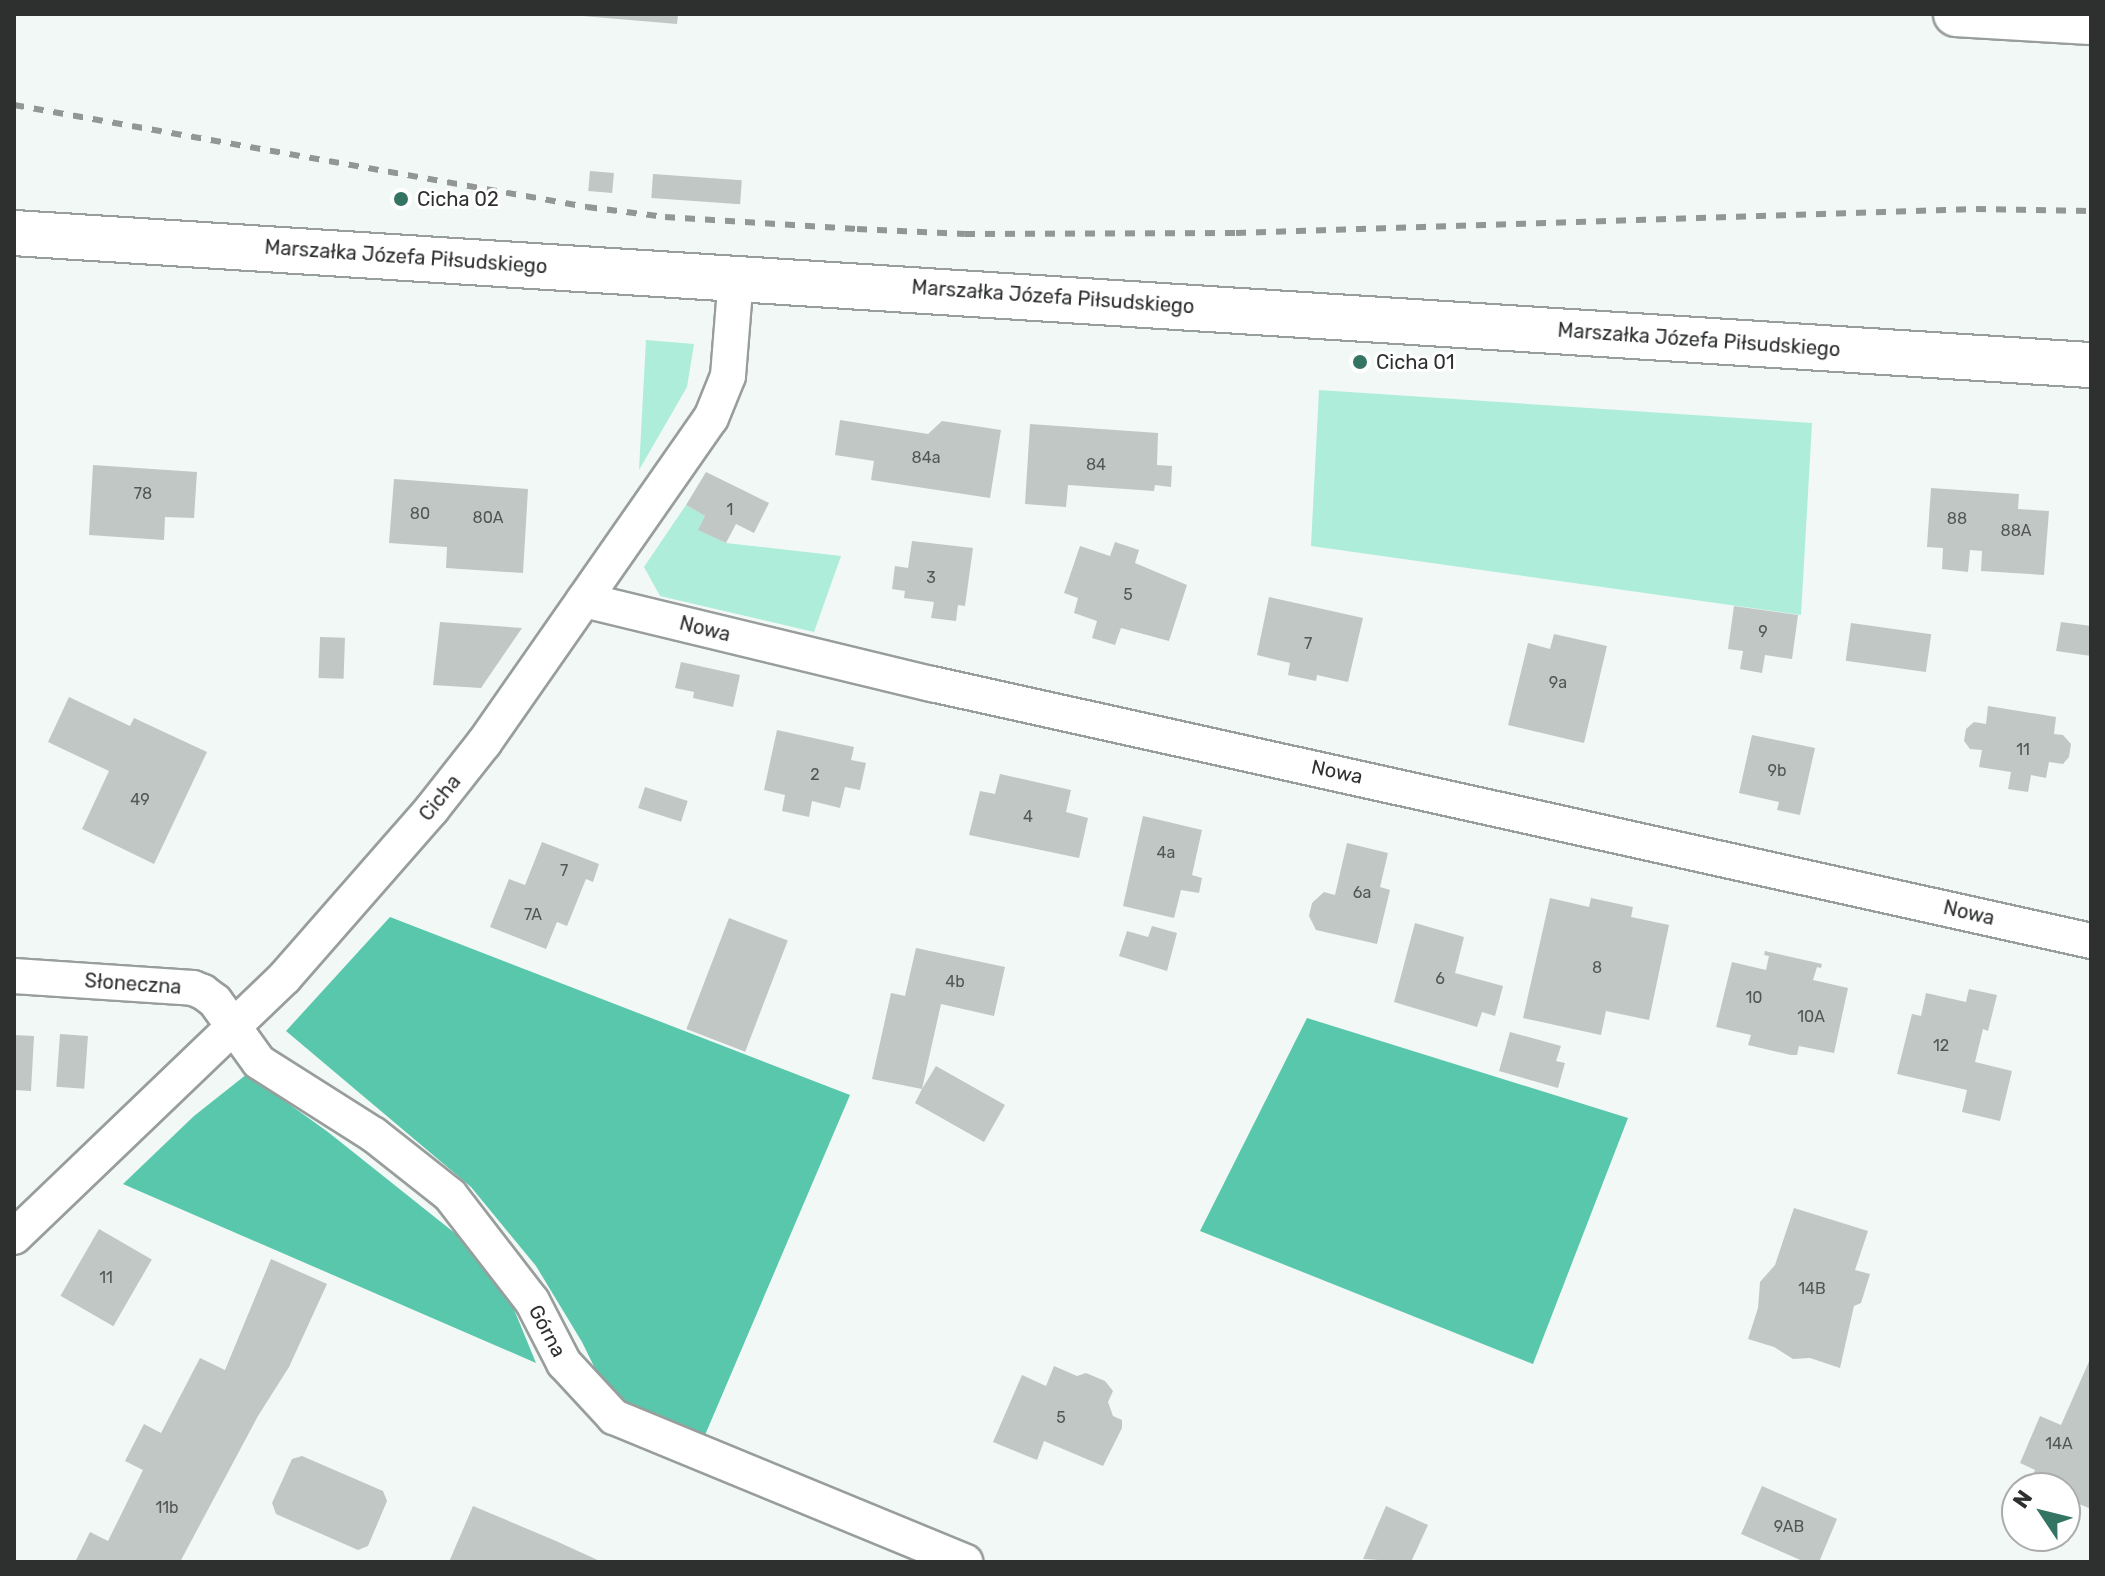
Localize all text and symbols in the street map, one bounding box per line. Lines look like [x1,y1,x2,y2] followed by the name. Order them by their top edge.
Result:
[417,187,499,211] place label: Cicha 02
[392,190,410,208] marker: Cicha 02
[264,235,548,279] street label: Marszałka Józefa Piłsudskiego
[911,275,1195,319] street label: Marszałka Józefa Piłsudskiego
[1557,318,1841,362] street label: Marszałka Józefa Piłsudskiego
[1376,350,1455,374] place label: Cicha 01
[1351,353,1369,371] marker: Cicha 01
[912,448,940,468] house number: 84a
[1086,455,1106,475] house number: 84
[134,484,152,504] house number: 78
[727,500,733,520] house number: 1
[410,504,430,524] house number: 80
[472,508,504,528] house number: 80A
[1947,509,1967,529] house number: 88
[2000,521,2032,541] house number: 88A
[926,568,936,588] house number: 3
[1123,585,1133,605] house number: 5
[677,611,733,647] street label: Nowa
[1758,622,1768,642] house number: 9
[1304,634,1312,654] house number: 7
[1549,673,1567,693] house number: 9a
[2016,740,2030,760] house number: 11
[1309,755,1365,789] street label: Nowa
[1767,761,1787,781] house number: 9b
[810,765,820,785] house number: 2
[414,770,466,826] street label: Cicha
[130,790,150,810] house number: 49
[1023,807,1033,827] house number: 4
[1157,843,1175,863] house number: 4a
[560,861,568,881] house number: 7
[1353,883,1371,903] house number: 6a
[1941,895,1997,931] street label: Nowa
[524,905,542,925] house number: 7A
[1592,958,1602,978] house number: 8
[84,969,182,999] street label: Słoneczna
[1435,969,1445,989] house number: 6
[945,972,965,992] house number: 4b
[1745,988,1763,1008] house number: 10
[1797,1007,1825,1027] house number: 10A
[1933,1036,1949,1056] house number: 12
[99,1268,113,1288] house number: 11
[1798,1279,1826,1299] house number: 14B
[523,1301,571,1361] street label: Górna
[1056,1408,1066,1428] house number: 5
[2045,1434,2073,1454] house number: 14A
[2001,1472,2081,1552] north arrow
[2007,1485,2038,1513] text: N
[155,1498,179,1518] house number: 11b
[1774,1517,1804,1537] house number: 9AB

